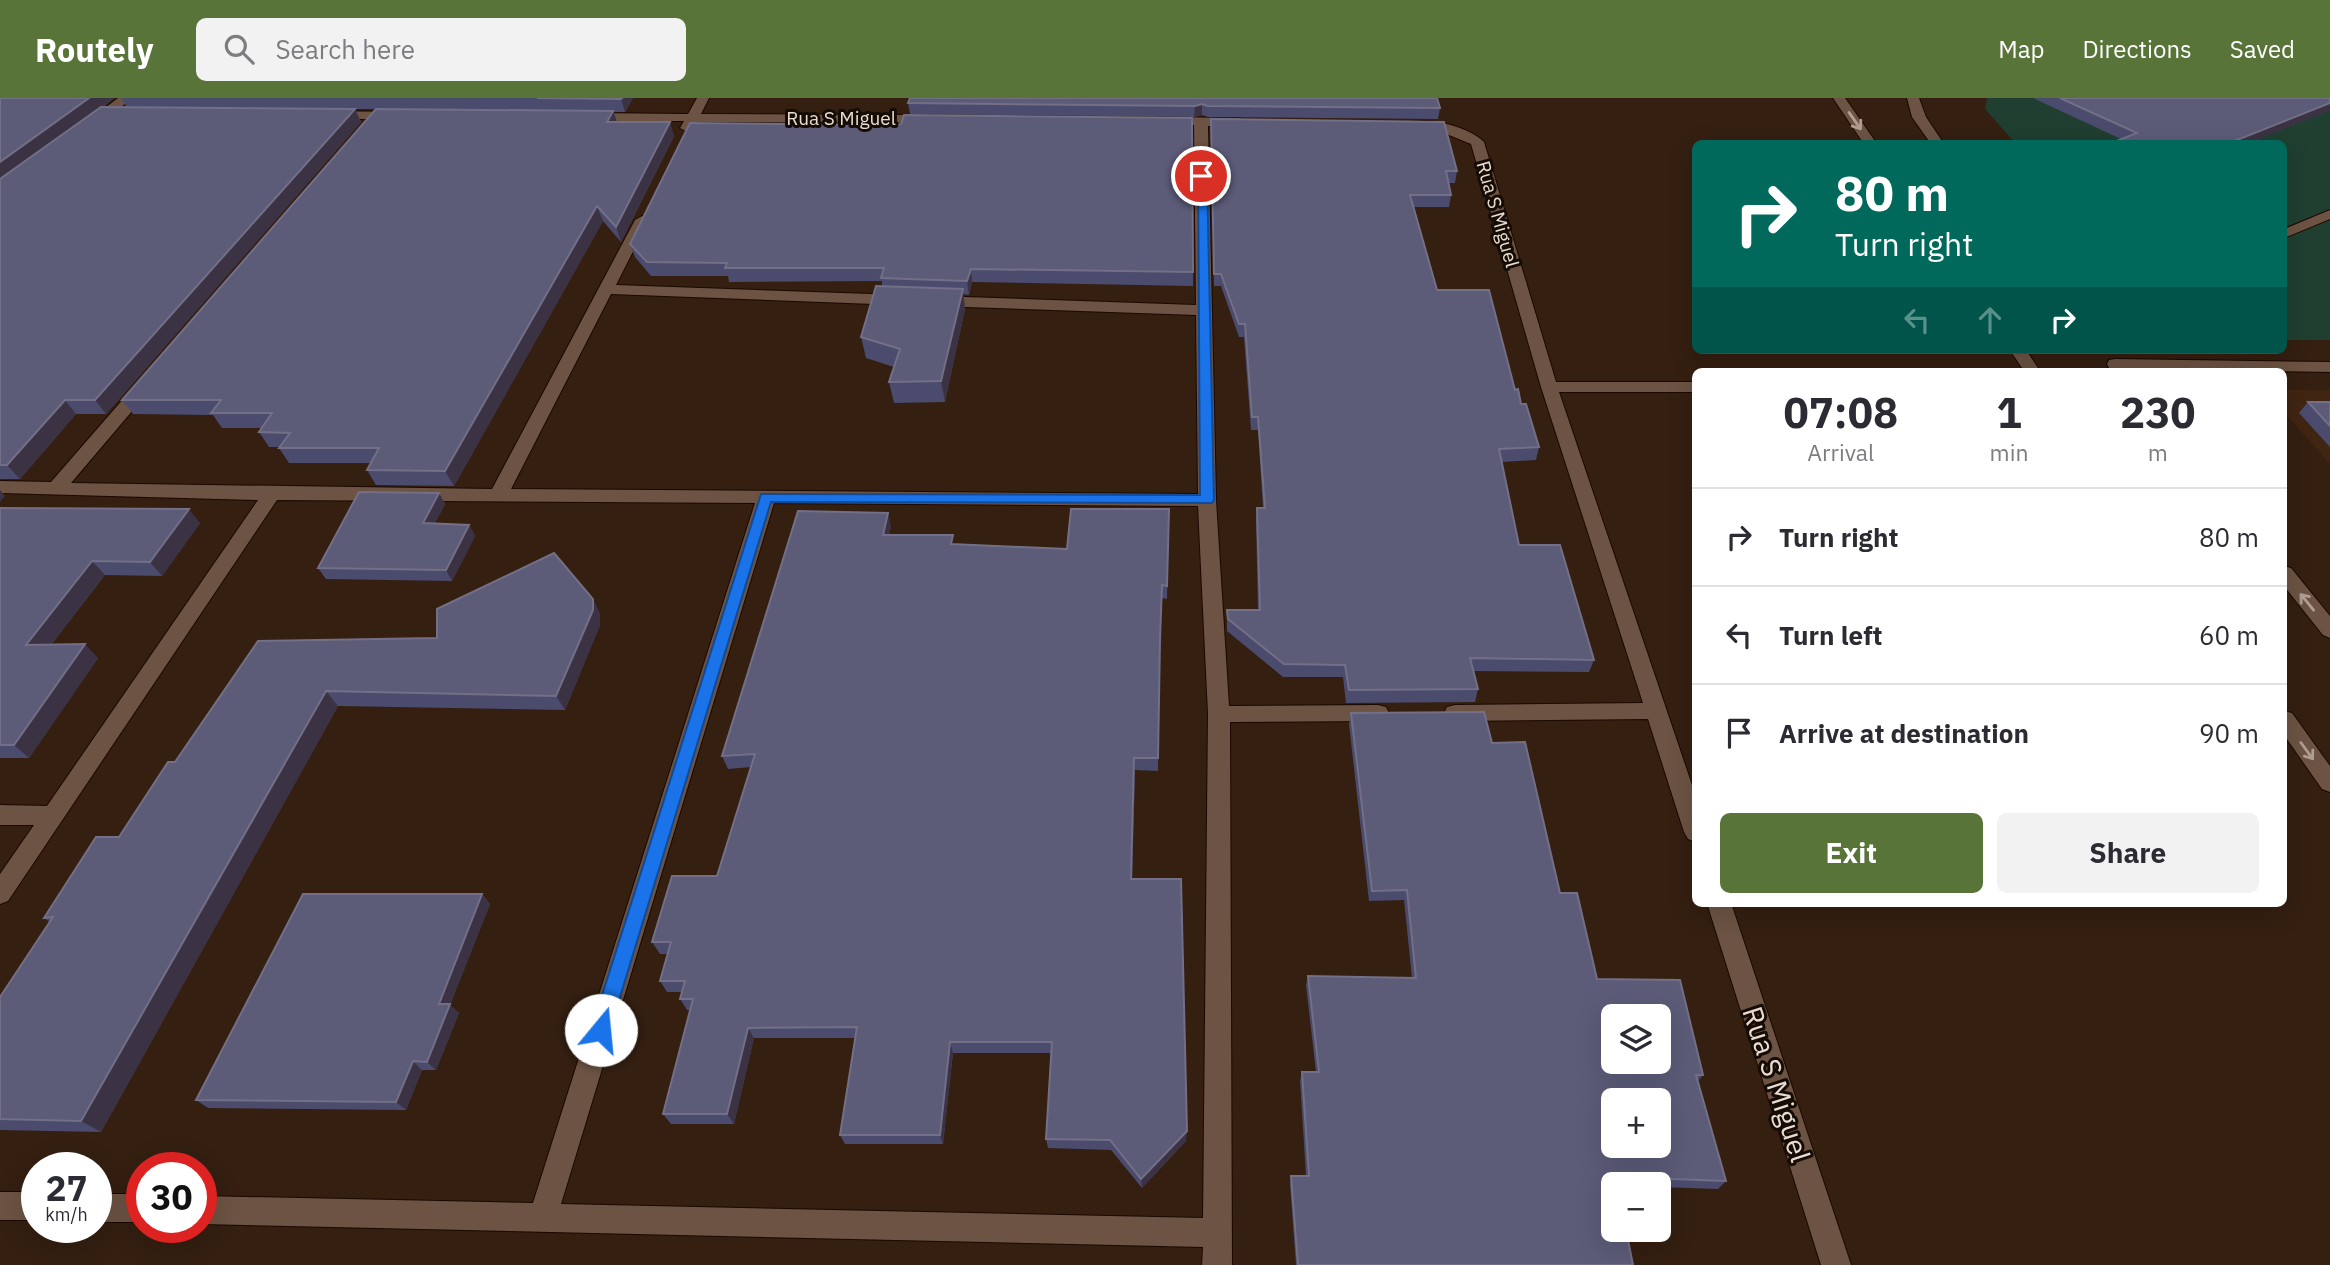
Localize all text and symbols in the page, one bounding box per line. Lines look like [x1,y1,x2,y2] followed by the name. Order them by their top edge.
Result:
[196,18,686,81] search box
[35,28,154,71] text: Routely
[220,30,258,68] icon: search
[276,32,415,66] text: Search here
[1998,33,2044,65] text: Map
[2082,33,2192,65] text: Directions
[2230,33,2295,65] text: Saved
[786,106,896,130] street label: Rua S Miguel
[1848,111,1862,130] one-way arrow
[1171,146,1231,206] pin
[1182,157,1220,195] icon: arrive
[1471,158,1525,270] street label: Rua S Miguel
[1835,161,1949,224] text: 80 m
[1720,168,1811,259] icon: right
[1835,223,1973,265] text: Turn right
[1898,301,1936,339] icon: left
[1971,301,2009,339] icon: ahead
[2044,301,2082,339] icon: right
[1783,385,1898,440] text: 07:08
[1996,385,2022,440] text: 1
[2120,385,2196,440] text: 230
[1807,437,1874,467] text: Arrival
[1990,437,2028,467] text: min
[2148,437,2168,467] text: m
[1720,518,1758,556] icon: right
[1779,520,1898,554] text: Turn right
[2199,520,2259,554] text: 80 m
[2299,593,2315,611] one-way arrow
[1720,616,1758,654] icon: left
[1779,618,1882,652] text: Turn left
[2199,618,2259,652] text: 60 m
[1720,714,1758,752] icon: arrive
[1779,716,2029,750] text: Arrive at destination
[2199,716,2259,750] text: 90 m
[2300,741,2314,760] one-way arrow
[1720,813,1983,893] button: Exit
[1997,813,2259,893] button: Share
[564,993,638,1067] position arrow
[1734,1001,1820,1167] street label: Rua S Miguel
[1601,1004,1671,1242] map controls
[1601,1004,1671,1074] button: layers
[1601,1088,1671,1158] button: +
[126,1152,217,1243] speed limit sign: 30
[45,1165,88,1211] text: 27
[1601,1172,1671,1242] button: −
[45,1203,88,1226] text: km/h

